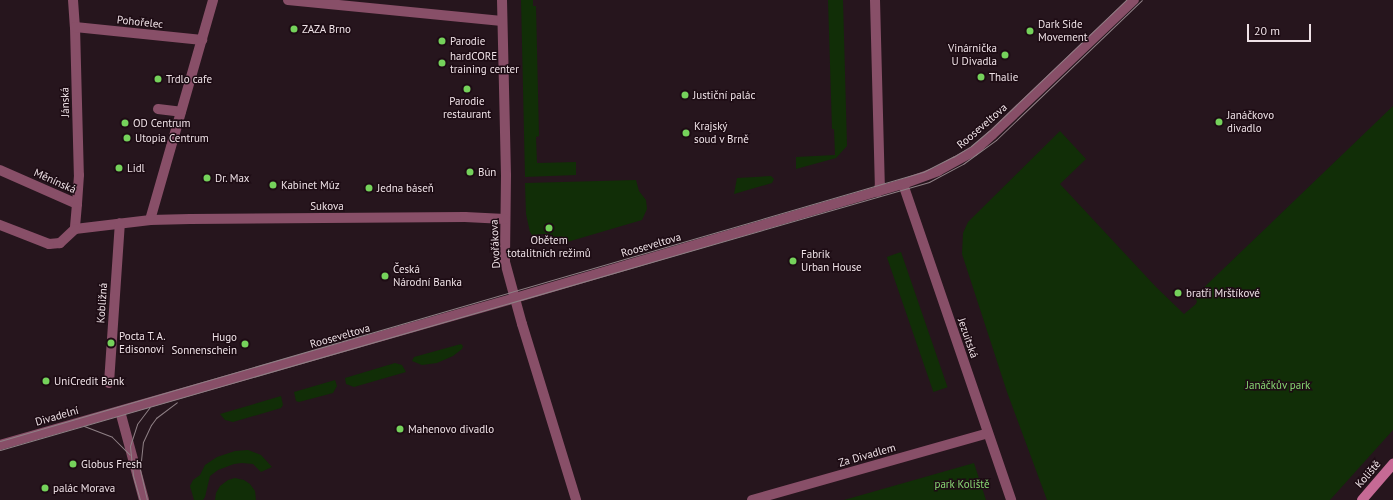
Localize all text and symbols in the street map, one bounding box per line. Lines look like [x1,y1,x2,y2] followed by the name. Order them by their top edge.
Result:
[116,13,164,31] street label: Pohořelec
[1249,16,1313,42] scale bar
[1038,18,1087,44] place label: Dark Side Movement
[302,22,351,36] place label: ZAZA Brno
[1254,23,1280,38] text: 20 m
[289,24,299,34] marker: ZAZA Brno
[1025,26,1035,36] marker: Dark Side Movement
[450,34,485,48] place label: Parodie
[437,36,447,46] marker: Parodie
[948,42,997,68] place label: Vinárnička U Divadla
[450,50,519,76] place label: hardCORE training center
[1000,50,1010,60] marker: Vinárnička U Divadla
[437,58,447,68] marker: hardCORE training center
[989,70,1018,84] place label: Thalie
[166,72,212,86] place label: Trdlo cafe
[976,72,986,82] marker: Thalie
[153,74,163,84] marker: Trdlo cafe
[462,84,472,94] marker: Parodie restaurant
[58,87,72,117] street label: Jánská
[693,88,755,102] place label: Justiční palác
[680,90,690,100] marker: Justiční palác
[443,95,491,121] place label: Parodie restaurant
[954,101,1010,151] street label: Rooseveltova
[1227,109,1274,135] place label: Janáčkovo divadlo
[133,116,190,130] place label: OD Centrum
[1214,117,1224,127] marker: Janáčkovo divadlo
[120,118,130,128] marker: OD Centrum
[694,120,749,146] place label: Krajský soud v Brně
[681,128,691,138] marker: Krajský soud v Brně
[135,131,209,145] place label: Utopia Centrum
[122,133,132,143] marker: Utopia Centrum
[127,161,145,175] place label: Lidl
[114,163,124,173] marker: Lidl
[478,165,496,179] place label: Bún
[32,166,78,196] street label: Měnínská
[465,167,475,177] marker: Bún
[215,171,250,185] place label: Dr. Max
[202,173,212,183] marker: Dr. Max
[281,178,340,192] place label: Kabinet Múz
[268,180,278,190] marker: Kabinet Múz
[377,181,434,195] place label: Jedna báseň
[364,183,374,193] marker: Jedna báseň
[310,199,344,213] street label: Sukova
[487,219,503,269] street label: Dvořákova
[544,223,554,233] marker: Obětem totalitních režimů
[619,230,683,260] street label: Rooseveltova
[507,234,591,260] place label: Obětem totalitních režimů
[801,248,862,274] place label: Fabrik Urban House
[788,256,798,266] marker: Fabrik Urban House
[393,263,462,289] place label: Česká Národní Banka
[380,271,390,281] marker: Česká Národní Banka
[94,282,110,324] street label: Kobližná
[1186,286,1260,300] place label: bratři Mrštíkové
[1173,288,1183,298] marker: bratři Mrštíkové
[955,316,981,360] street label: Jezuitská
[308,321,372,351] street label: Rooseveltova
[119,330,167,356] place label: Pocta T. A. Edisonovi
[171,331,237,357] place label: Hugo Sonnenschein
[106,338,116,348] marker: Pocta T. A. Edisonovi
[240,339,250,349] marker: Hugo Sonnenschein
[54,374,124,388] place label: UniCredit Bank
[41,376,51,386] marker: UniCredit Bank
[1246,378,1310,392] park label: Janáčkův park
[34,404,80,428] street label: Divadelní
[408,422,494,436] place label: Mahenovo divadlo
[395,424,405,434] marker: Mahenovo divadlo
[837,441,897,469] street label: Za Divadlem
[81,457,142,471] place label: Globus Fresh
[1353,458,1383,490] street label: Koliště
[68,459,78,469] marker: Globus Fresh
[934,477,990,491] park label: park Koliště
[53,481,116,495] place label: palác Morava
[40,483,50,493] marker: palác Morava

